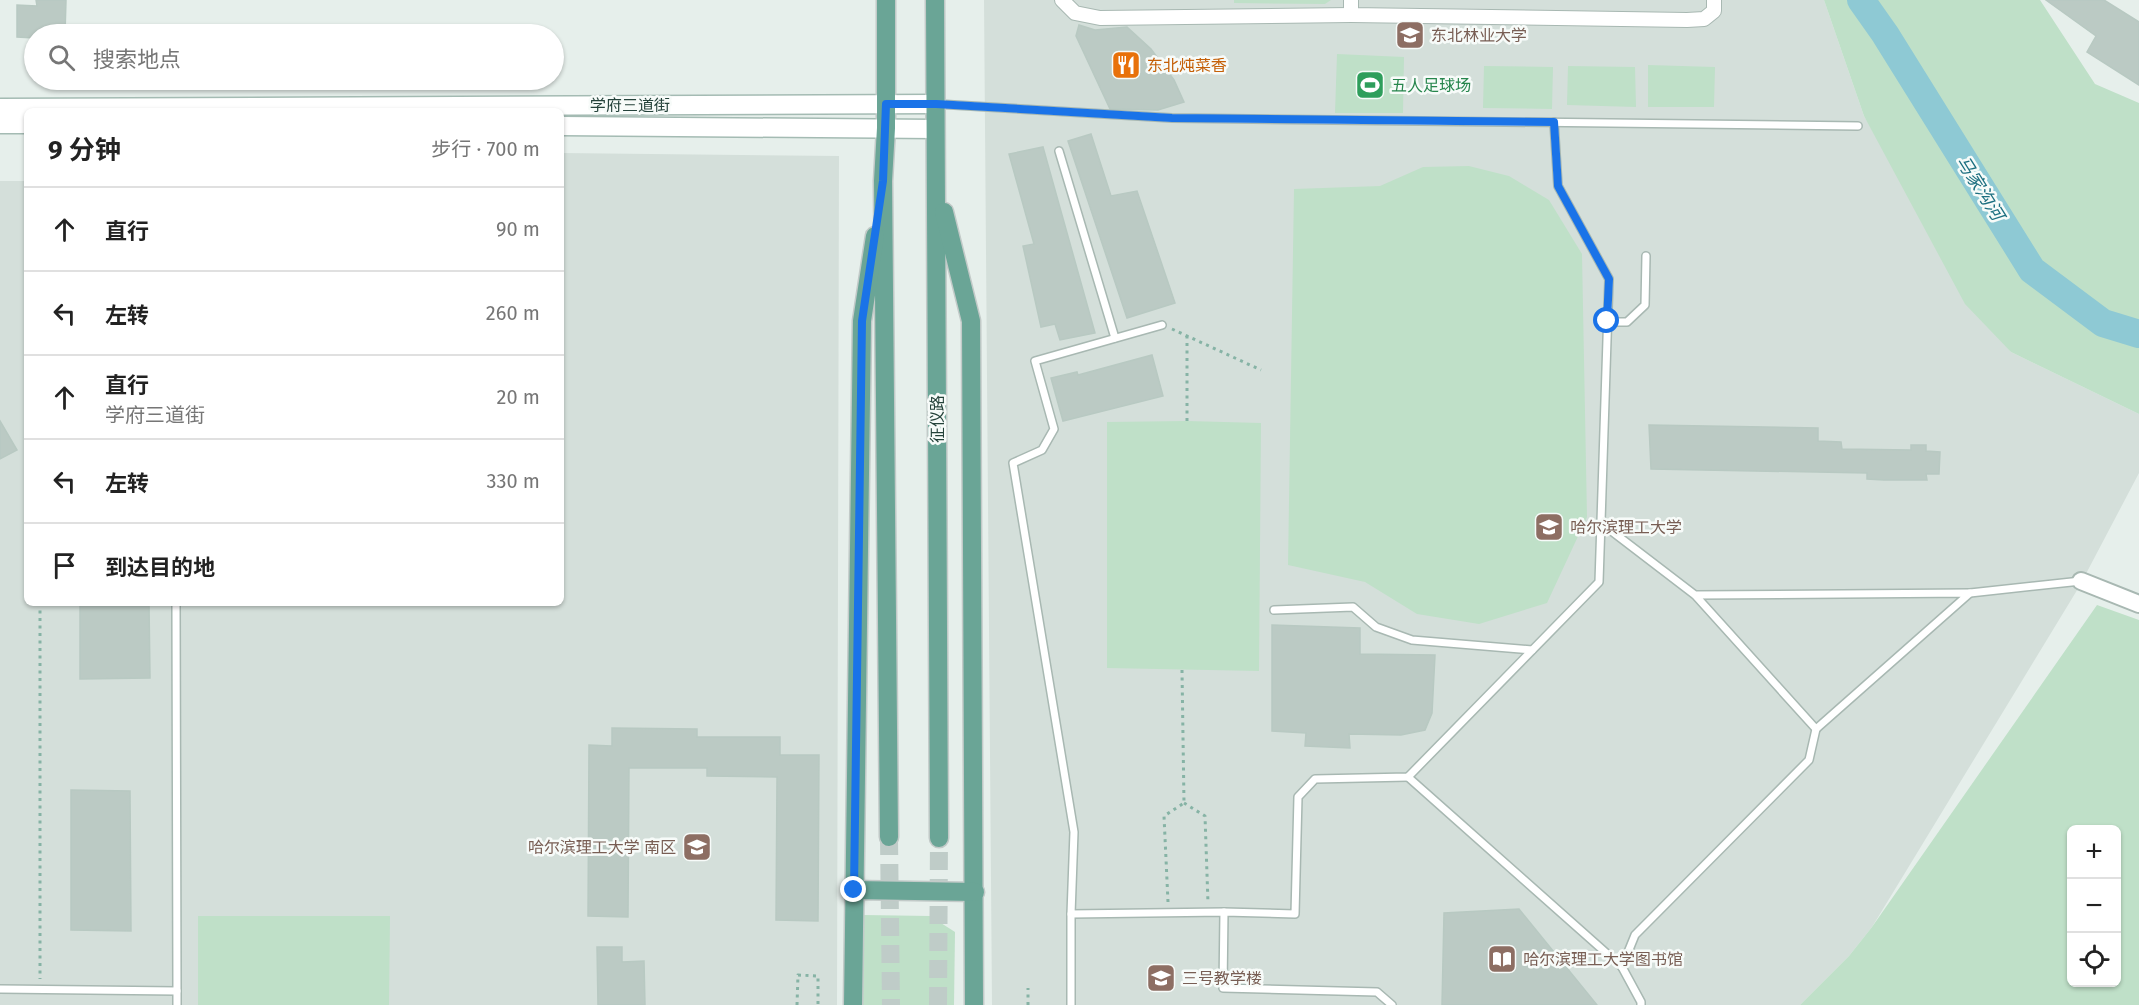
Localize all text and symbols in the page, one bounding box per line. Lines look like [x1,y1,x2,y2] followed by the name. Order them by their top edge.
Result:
[1394,19,1426,51] school or university icon: 东北林业大学
[24,24,564,90] search box
[1431,26,1527,45] place label: 东北林业大学
[45,41,78,74] icon: search
[93,46,181,73] text: 搜索地点
[1110,49,1142,81] restaurant icon: 东北炖菜香
[1147,56,1227,75] place label: 东北炖菜香
[1354,69,1386,101] sports icon: 五人足球场
[1391,76,1471,95] place label: 五人足球场
[590,96,670,115] street label: 学府三道街
[48,135,121,166] text: 9 分钟
[431,137,540,161] text: 步行 · 700 m
[1952,152,2010,227] water label: 马家沟河
[48,213,81,246] icon: ahead
[496,217,540,241] text: 90 m
[105,218,149,245] text: 直行
[48,297,81,330] icon: left
[486,301,540,325] text: 260 m
[105,302,149,329] text: 左转
[1593,307,1619,333] route start
[105,372,149,399] text: 直行
[48,381,81,414] icon: ahead
[497,385,540,409] text: 20 m
[928,395,947,443] street label: 征仪路
[105,403,205,427] text: 学府三道街
[48,465,81,498] icon: left
[486,469,540,493] text: 330 m
[105,470,149,497] text: 左转
[1533,511,1565,543] school or university icon: 哈尔滨理工大学
[1570,518,1682,537] place label: 哈尔滨理工大学
[48,549,81,582] icon: arrive
[105,554,215,581] text: 到达目的地
[2067,825,2121,987] map controls
[2067,825,2121,879] button: +
[681,831,713,863] school or university icon: 哈尔滨理工大学 南区
[528,838,676,857] place label: 哈尔滨理工大学 南区
[840,876,866,902] route end
[2067,879,2121,933] button: −
[2067,933,2121,987] button: locate
[1486,943,1518,975] library icon: 哈尔滨理工大学图书馆
[1523,950,1683,969] place label: 哈尔滨理工大学图书馆
[1145,962,1177,994] school or university icon: 三号教学楼
[1182,969,1262,988] place label: 三号教学楼

